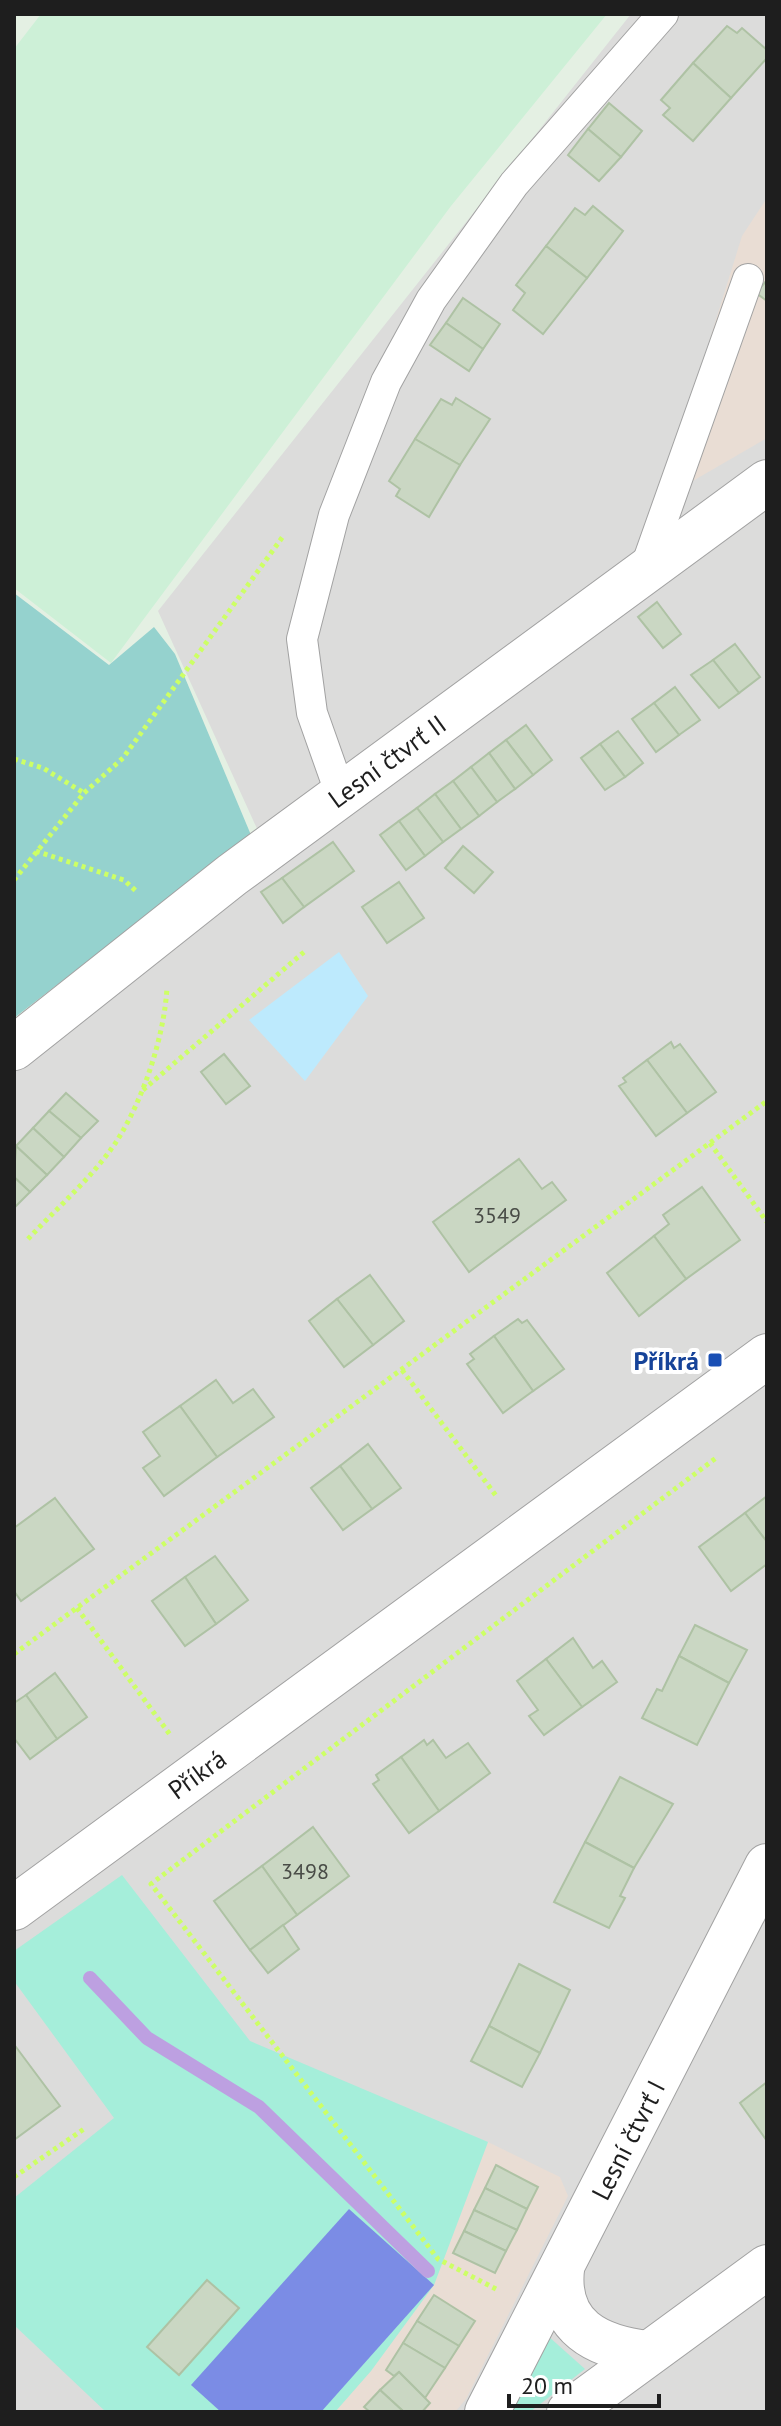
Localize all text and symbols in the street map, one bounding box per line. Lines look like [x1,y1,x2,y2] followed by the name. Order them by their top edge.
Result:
[322,707,452,815] street label: Lesní čtvrť II
[473,1201,521,1229] house number: 3549
[633,1344,699,1377] place label: Příkrá
[706,1351,724,1369] marker: Příkrá
[162,1742,232,1806] street label: Příkrá
[281,1857,329,1885] house number: 3498
[584,2074,672,2206] street label: Lesní čtvrť I
[509,2358,659,2408] scale bar
[521,2370,573,2401] text: 20 m

